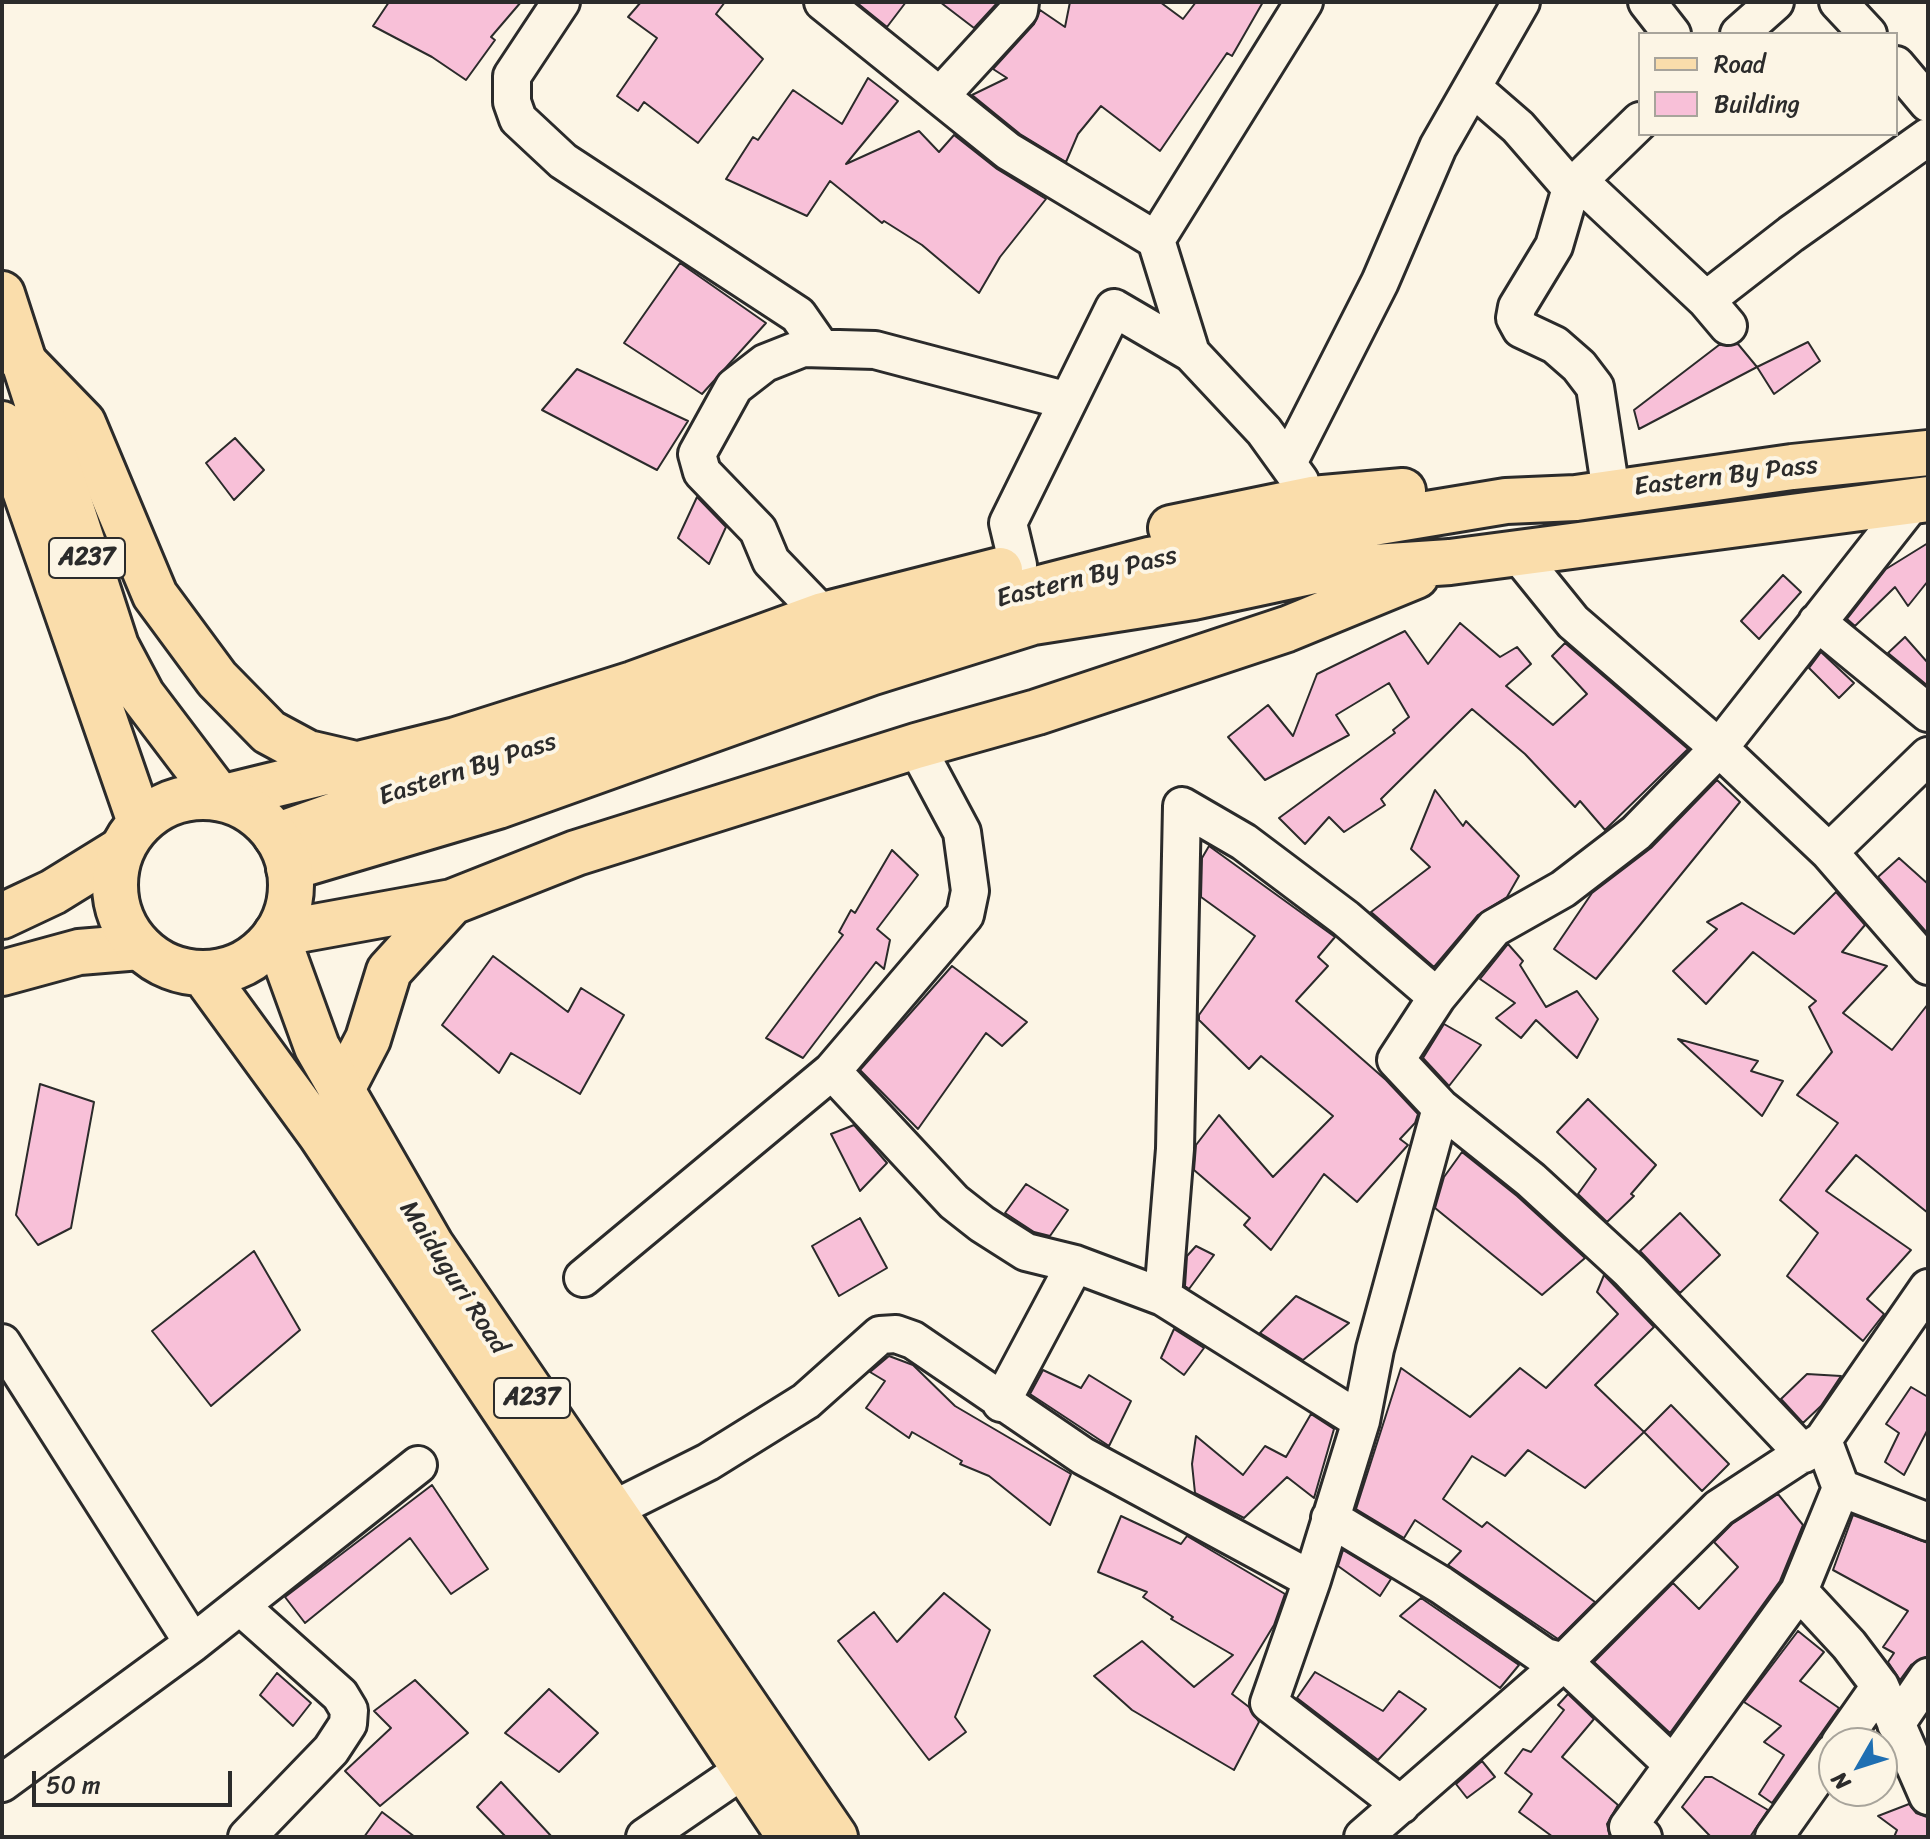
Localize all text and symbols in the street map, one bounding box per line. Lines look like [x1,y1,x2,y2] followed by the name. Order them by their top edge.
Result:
[1638,32,1898,136] legend
[1714,43,1765,85] text: Road
[1714,83,1800,125] text: Building
[1632,450,1820,504] street label: Eastern By Pass
[49,538,125,578] road number: A237
[993,540,1181,616] street label: Eastern By Pass
[375,727,561,813] street label: Eastern By Pass
[392,1195,514,1361] street label: Maiduguri Road
[494,1378,570,1418] road number: A237
[1818,1727,1898,1807] north arrow
[36,1755,236,1805] scale bar
[1821,1763,1860,1799] text: N
[46,1764,101,1806] text: 50 m

